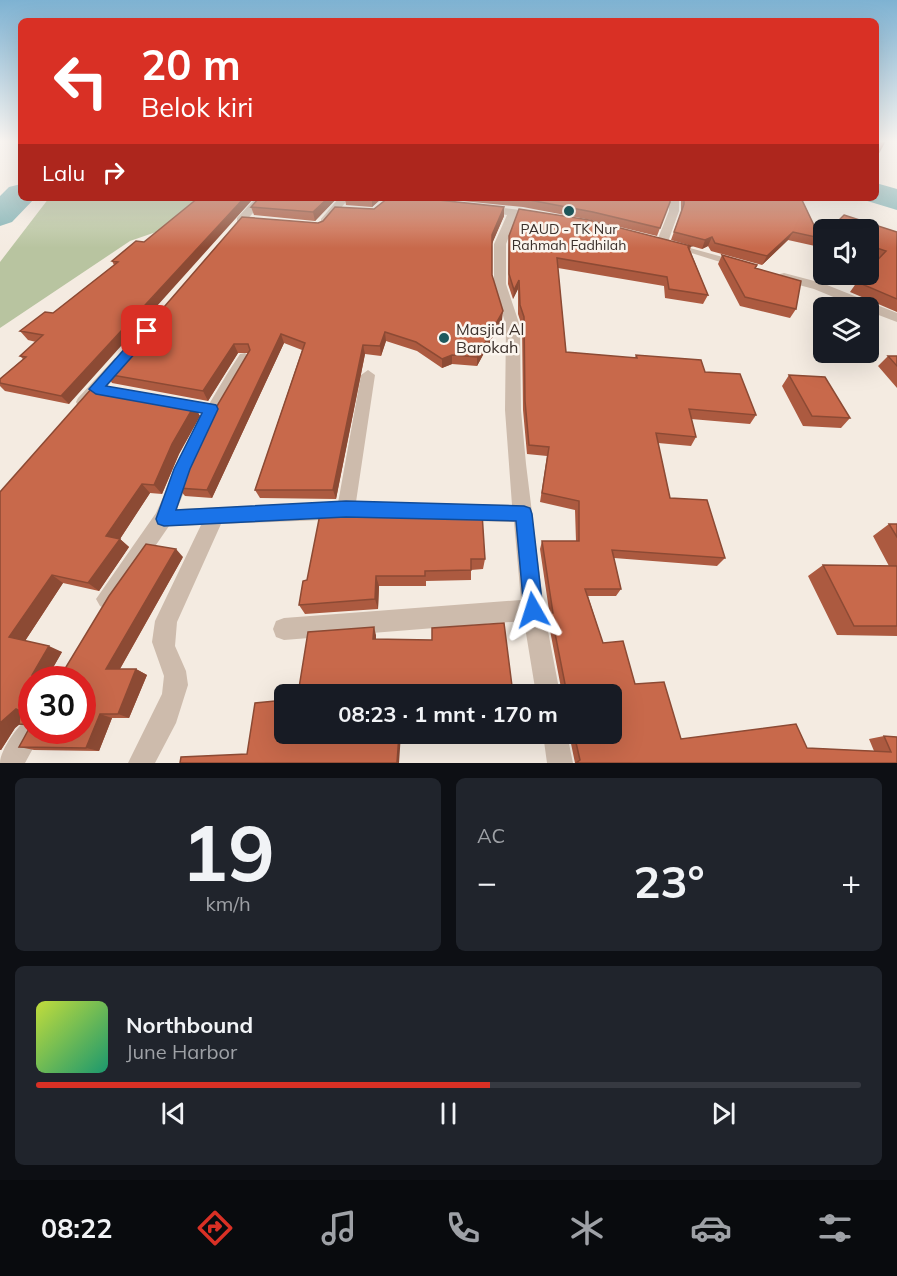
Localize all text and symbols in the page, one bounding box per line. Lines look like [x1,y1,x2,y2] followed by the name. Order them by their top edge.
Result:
[141,38,241,91] text: 20 m
[42,42,120,120] icon: left
[141,90,253,124] text: Belok kiri
[97,156,130,189] icon: right
[42,159,85,187] text: Lalu
[562,204,576,218] marker: PAUD - TK Nur Rahmah Fadhilah
[813,219,879,363] map controls
[813,219,879,285] button: sound
[512,220,626,254] place label: PAUD - TK Nur Rahmah Fadhilah
[813,297,879,363] button: layers
[121,305,172,356] pin
[130,314,163,347] icon: arrive
[456,319,524,357] place label: Masjid Al Barokah
[437,331,451,345] marker: Masjid Al Barokah
[501,578,565,642] position arrow
[18,666,96,744] speed limit sign: 30
[338,700,558,728] text: 08:23 · 1 mnt · 170 m
[181,803,275,901] text: 19
[477,823,505,848] text: AC
[633,853,705,909] text: 23°
[477,861,497,902] text: −
[841,861,861,902] text: +
[205,891,251,916] text: km/h
[126,1011,253,1039] text: Northbound
[126,1039,237,1064] text: June Harbor
[157,1097,190,1130] icon: previous
[432,1097,465,1130] icon: pause
[707,1097,740,1130] icon: next
[194,1207,236,1249] icon: directions
[318,1207,360,1249] icon: music
[442,1207,484,1249] icon: phone
[566,1207,608,1249] icon: climate
[690,1207,732,1249] icon: car
[814,1207,856,1249] icon: filters
[41,1211,112,1245] text: 08:22

